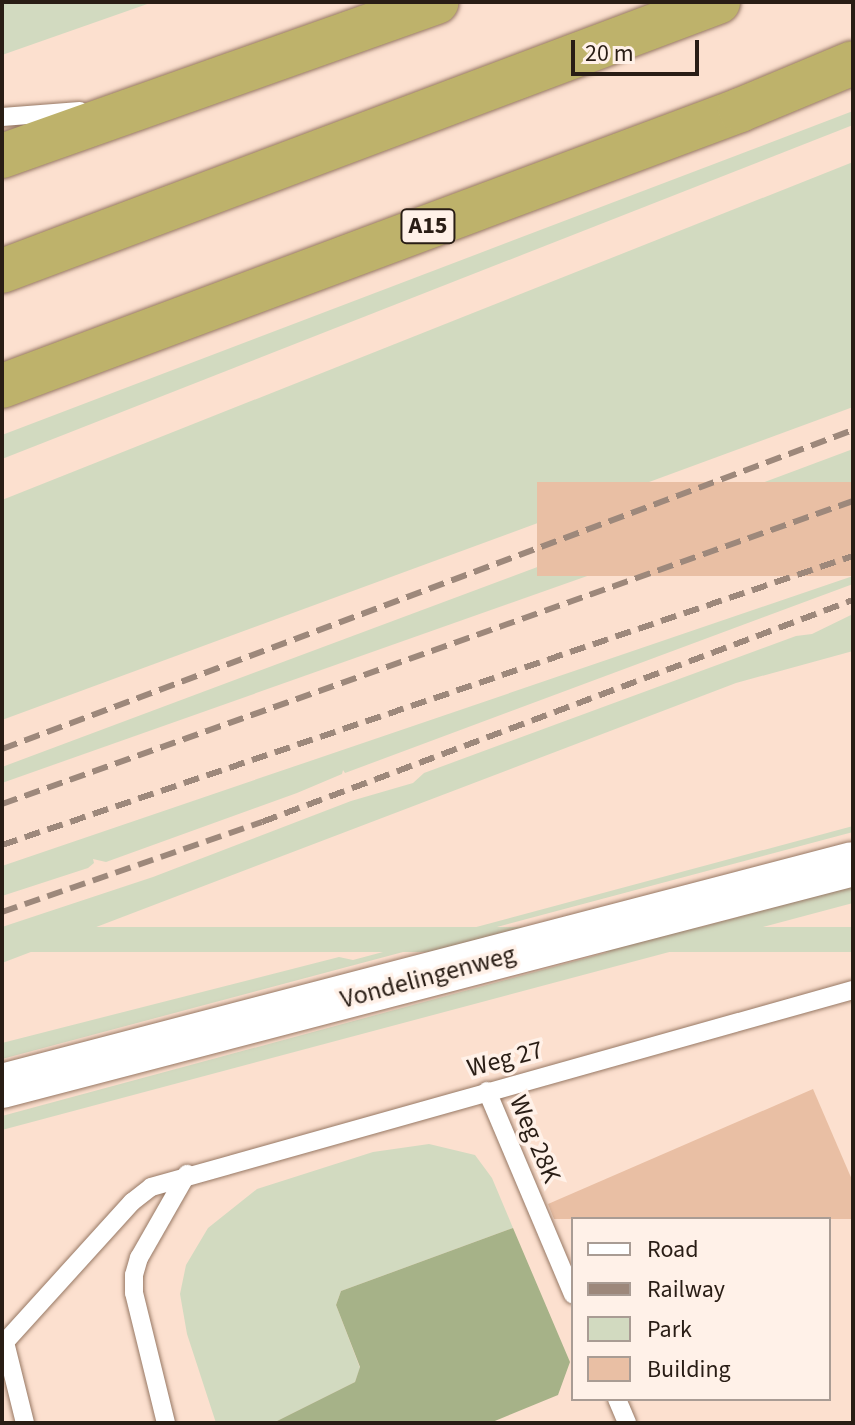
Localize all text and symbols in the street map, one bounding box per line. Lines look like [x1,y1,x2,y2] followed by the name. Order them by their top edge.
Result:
[575,24,703,74] scale bar
[585,36,634,71] text: 20 m
[400,206,456,246] road number: A15
[337,939,519,1015] street label: Vondelingenweg
[464,1034,546,1084] street label: Weg 27
[503,1090,567,1188] street label: Weg 28K
[571,1217,831,1401] legend
[647,1232,699,1267] text: Road
[647,1272,725,1307] text: Railway
[647,1312,692,1347] text: Park
[647,1352,731,1387] text: Building

